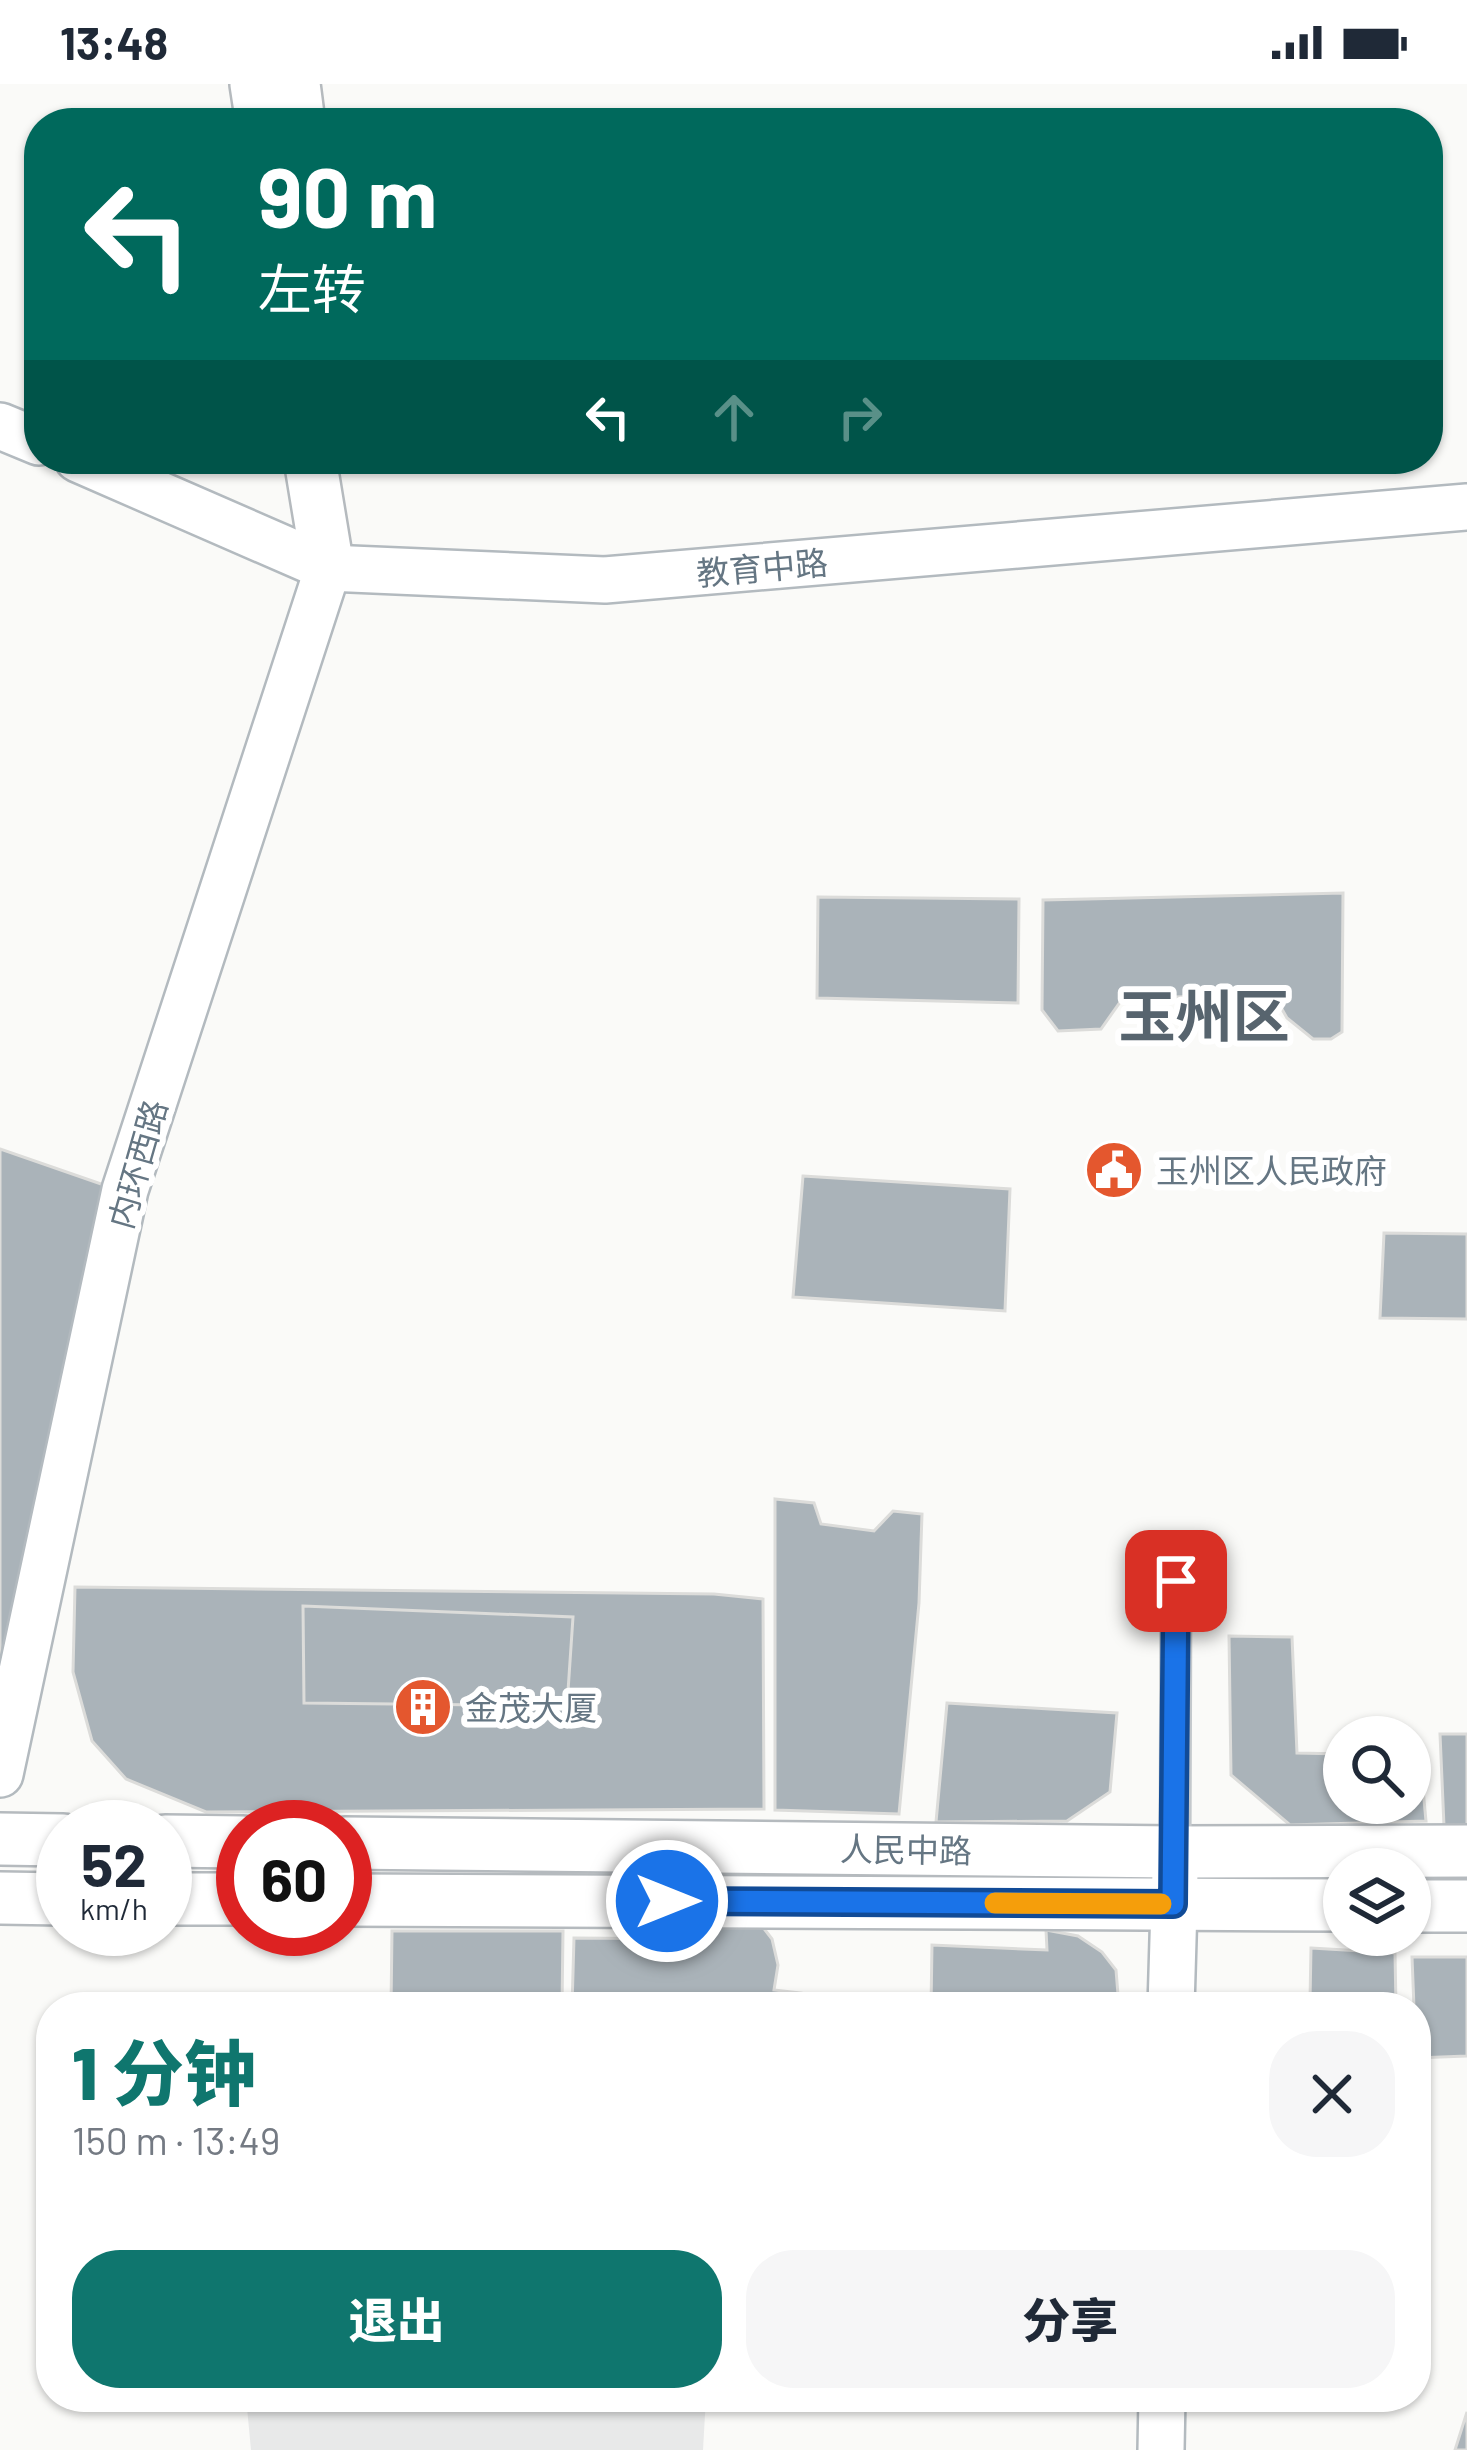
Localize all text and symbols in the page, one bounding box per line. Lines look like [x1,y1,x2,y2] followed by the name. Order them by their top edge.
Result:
[60,15,168,69] text: 13:48
[258,144,437,245] text: 90 m
[60,156,216,312] icon: left
[258,255,366,320] text: 左转
[575,384,641,450] icon: left
[701,384,767,450] icon: ahead
[827,384,893,450] icon: right
[695,541,829,593] street label: 教育中路
[1119,980,1290,1048] district label: 玉州区
[100,1095,174,1233] street label: 内环西路
[1083,1139,1145,1201] public building icon: 玉州区人民政府
[1156,1150,1387,1190] place label: 玉州区人民政府
[1125,1530,1227,1632] pin
[1143,1548,1209,1614] icon: arrive
[392,1676,454,1738] building icon: 金茂大厦
[465,1687,597,1727] place label: 金茂大厦
[1323,1716,1431,1956] map controls
[1323,1716,1431,1824] button: search
[216,1800,372,1956] speed limit sign: 60
[81,1827,147,1899] text: 52
[840,1828,972,1870] street label: 人民中路
[604,1838,730,1964] position arrow
[1323,1848,1431,1956] button: layers
[80,1890,148,1926] text: km/h
[72,2028,256,2114] text: 1 分钟
[1269,2031,1395,2157] button: close
[72,2116,280,2163] text: 150 m · 13:49
[72,2250,722,2388] button: 退出
[746,2250,1395,2388] button: 分享

